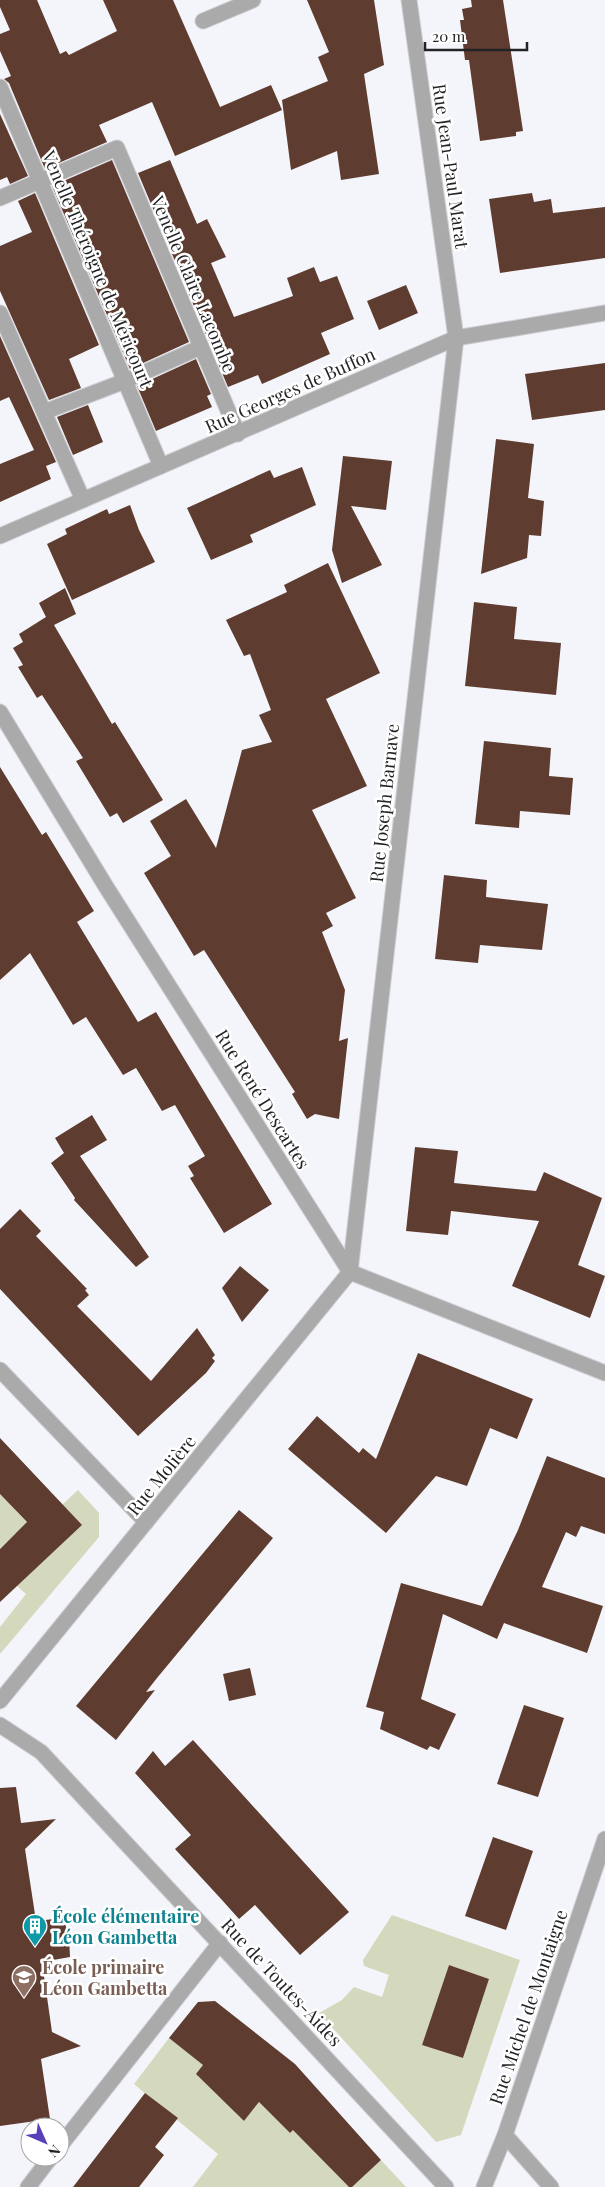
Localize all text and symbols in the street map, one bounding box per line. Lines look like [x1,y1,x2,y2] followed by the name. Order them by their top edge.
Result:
[425,20,528,52] scale bar
[432,26,466,46] text: 20 m
[428,82,475,251] street label: Rue Jean-Paul Marat
[37,146,159,392] street label: Venelle Théroigne de Méricourt
[146,191,242,376] street label: Venelle Claire Lacombe
[201,341,379,438] street label: Rue Georges de Buffon
[364,723,404,883] street label: Rue Joseph Barnave
[210,1025,316,1173] street label: Rue René Descartes
[121,1430,201,1520] street label: Rue Molière
[52,1904,199,1949] place label: École élémentaire Léon Gambetta
[483,1906,573,2108] street label: Rue Michel de Montaigne
[22,1913,48,1947] building icon: École élémentaire Léon Gambetta
[216,1913,348,2051] street label: Rue de Toutes-Aides
[42,1955,168,2000] place label: École primaire Léon Gambetta
[11,1964,37,1998] school or university icon: École primaire Léon Gambetta
[20,2117,70,2167] north arrow
[44,2141,65,2162] text: N

